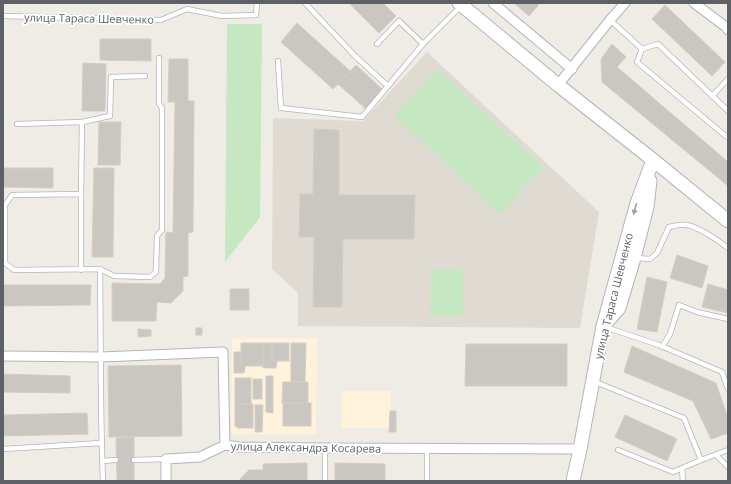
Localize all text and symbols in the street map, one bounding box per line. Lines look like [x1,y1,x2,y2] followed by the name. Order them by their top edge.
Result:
[24,9,154,27] street label: улица Тараса Шевченко
[632,204,638,216] one-way arrow
[590,231,636,361] street label: улица Тараса Шевченко
[231,438,381,456] street label: улица Александра Косарева

